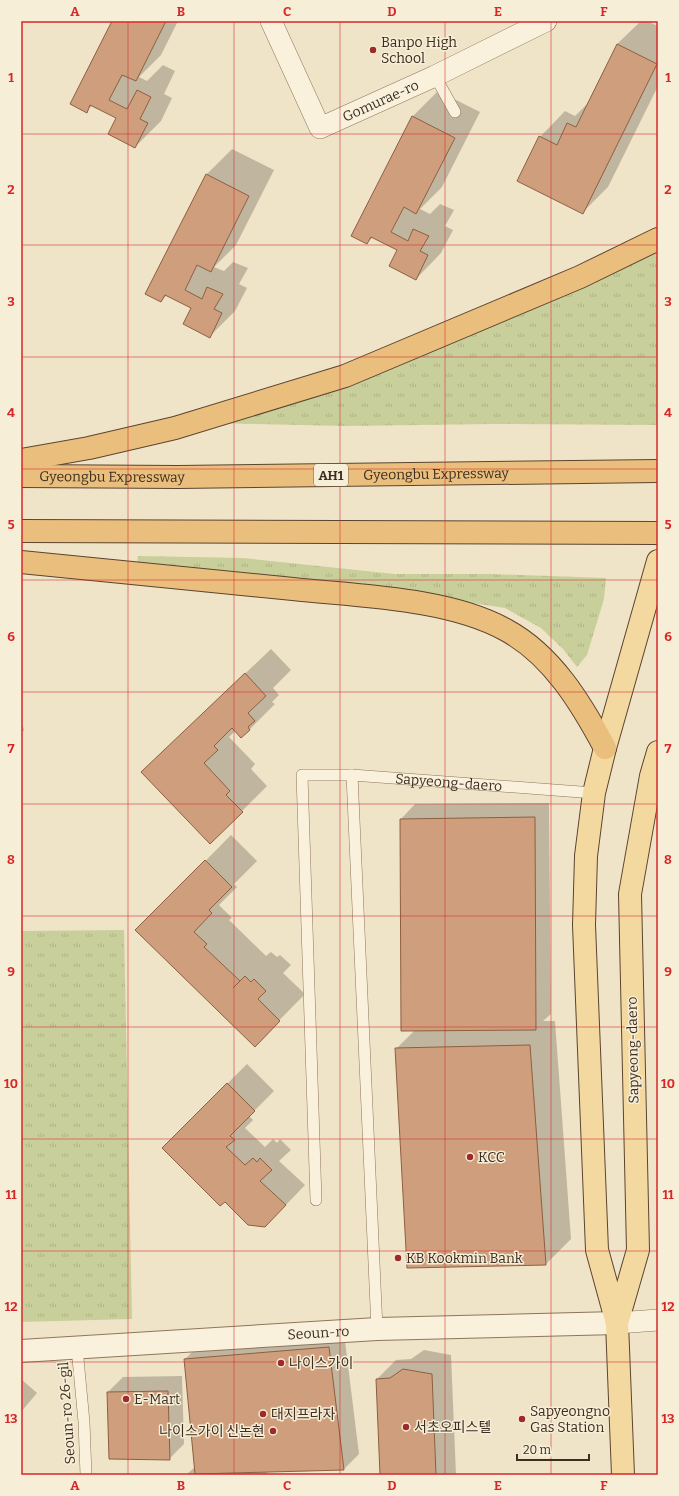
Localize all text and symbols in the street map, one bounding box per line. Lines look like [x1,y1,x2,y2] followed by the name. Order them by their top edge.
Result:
[70,4,80,19] text: A
[177,4,185,19] text: B
[283,4,291,19] text: C
[387,4,397,19] text: D
[494,4,502,19] text: E
[600,4,608,19] text: F
[381,34,457,67] place label: Banpo High School
[368,45,378,55] marker: Banpo High School
[8,70,14,85] text: 1
[665,70,671,85] text: 1
[340,76,421,125] street label: Gomurae-ro
[7,182,15,197] text: 2
[664,182,672,197] text: 2
[7,294,15,309] text: 3
[664,294,672,309] text: 3
[7,405,15,420] text: 4
[664,405,672,420] text: 4
[314,464,348,486] road number: AH1
[363,464,509,483] street label: Gyeongbu Expressway
[39,468,185,486] street label: Gyeongbu Expressway
[7,517,15,532] text: 5
[664,517,672,532] text: 5
[7,629,15,644] text: 6
[664,629,672,644] text: 6
[8,741,15,756] text: 7
[665,741,672,756] text: 7
[395,770,503,795] street label: Sapyeong-daero
[7,852,15,867] text: 8
[664,852,672,867] text: 8
[7,964,15,979] text: 9
[664,964,672,979] text: 9
[624,996,642,1104] street label: Sapyeong-daero
[4,1076,18,1091] text: 10
[661,1076,675,1091] text: 10
[478,1149,505,1166] place label: KCC
[465,1152,475,1162] marker: KCC
[5,1187,17,1202] text: 11
[662,1187,674,1202] text: 11
[406,1250,523,1267] place label: KB Kookmin Bank
[393,1253,403,1263] marker: KB Kookmin Bank
[5,1299,17,1314] text: 12
[662,1299,674,1314] text: 12
[287,1322,350,1343] street label: Seoun-ro
[289,1355,353,1372] place label: 나이스가이
[276,1358,286,1368] marker: 나이스가이
[55,1361,79,1465] street label: Seoun-ro 26-gil
[134,1391,180,1408] place label: E-Mart
[121,1394,131,1404] marker: E-Mart
[530,1403,610,1436] place label: Sapyeongno Gas Station
[271,1406,336,1423] place label: 대지프라자
[258,1409,268,1419] marker: 대지프라자
[4,1411,18,1426] text: 13
[661,1411,675,1426] text: 13
[517,1414,527,1424] marker: Sapyeongno Gas Station
[414,1419,491,1436] place label: 서초오피스텔
[401,1422,411,1432] marker: 서초오피스텔
[159,1423,265,1440] place label: 나이스가이 신논현
[268,1426,278,1436] marker: 나이스가이 신논현
[517,1436,589,1462] scale bar
[523,1443,552,1457] text: 20 m
[70,1478,80,1493] text: A
[177,1478,185,1493] text: B
[283,1478,291,1493] text: C
[387,1478,397,1493] text: D
[494,1478,502,1493] text: E
[600,1478,608,1493] text: F

